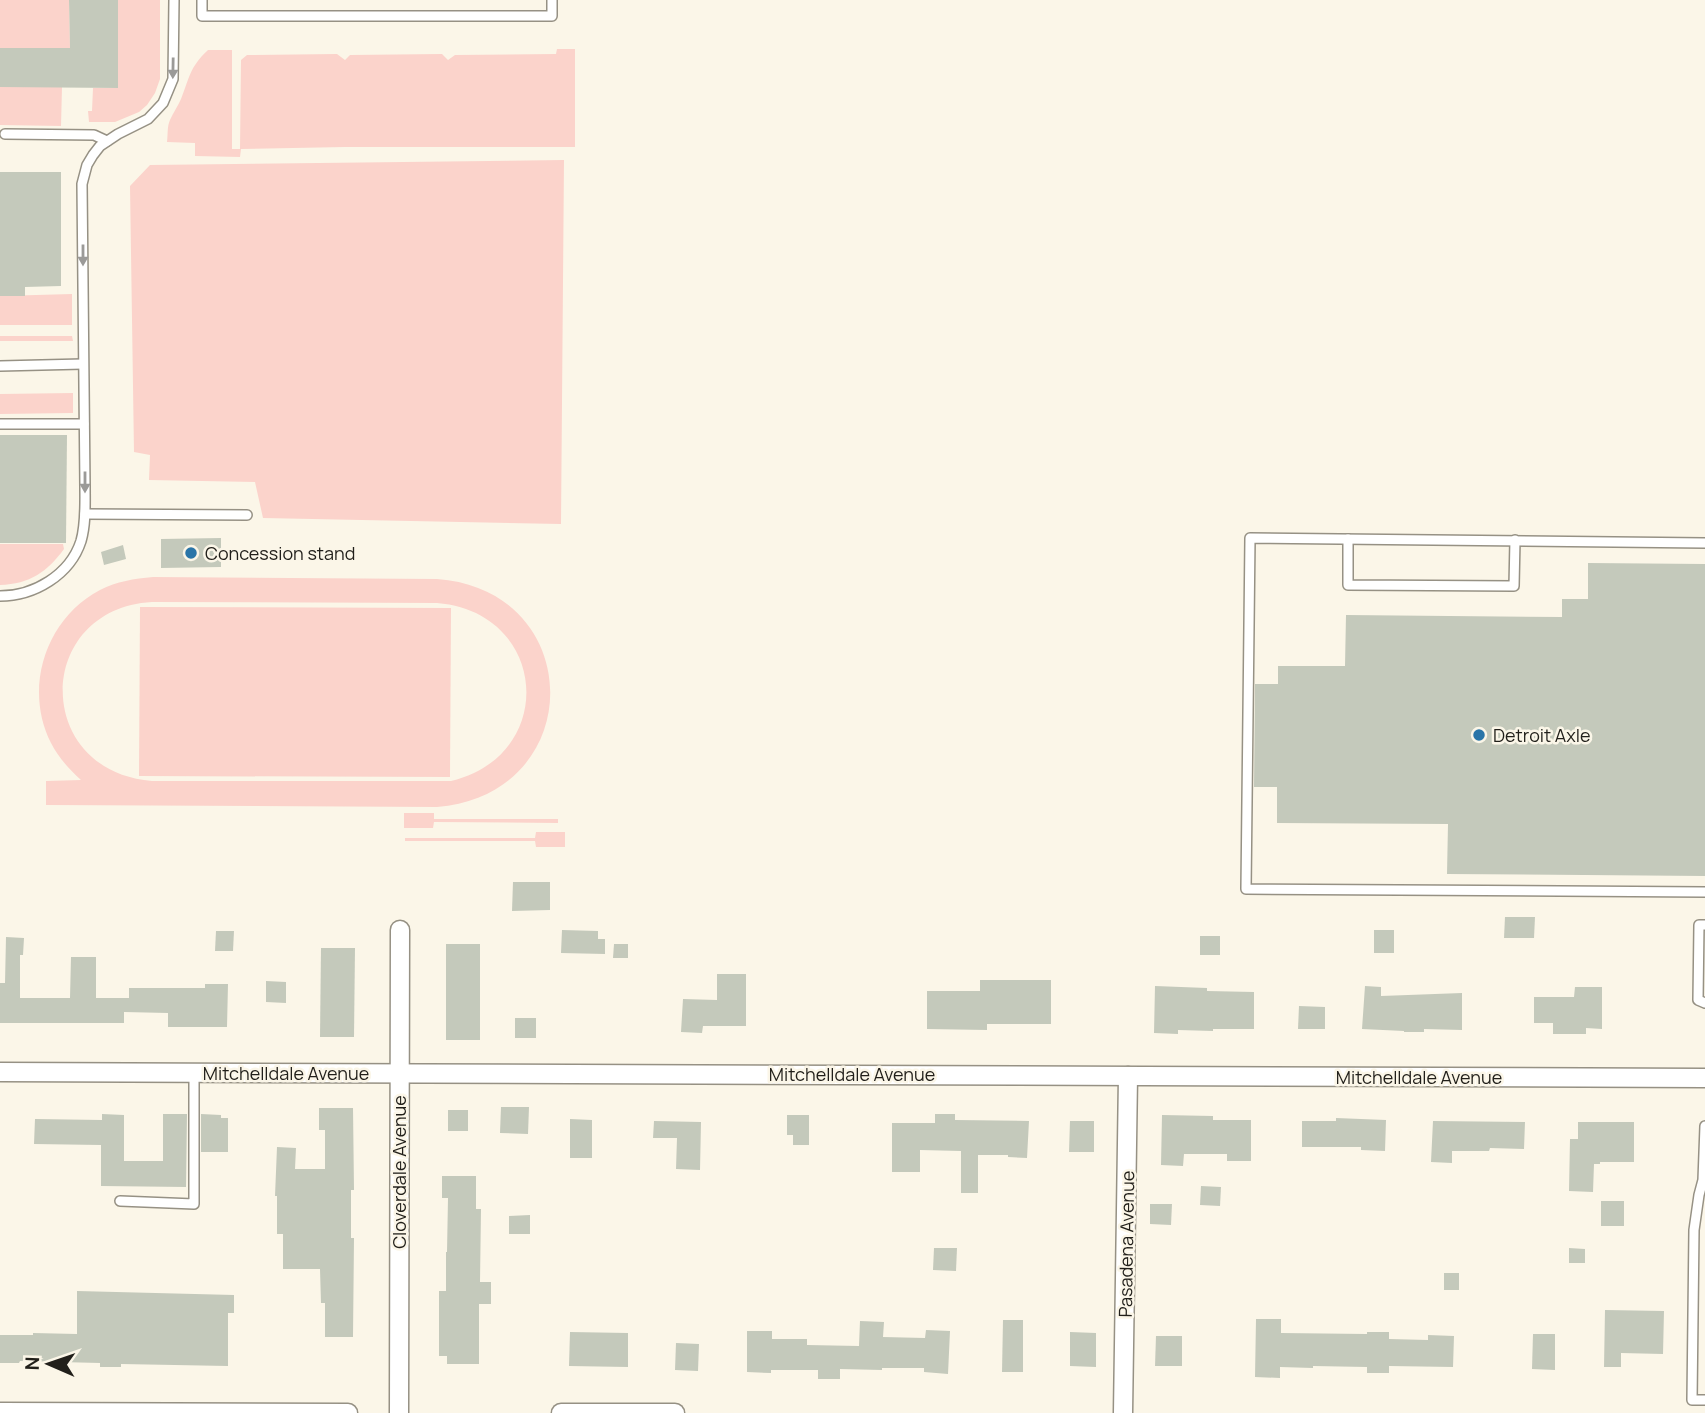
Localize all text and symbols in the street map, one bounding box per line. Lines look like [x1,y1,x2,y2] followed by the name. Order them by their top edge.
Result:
[167,57,179,79] one-way arrow
[77,244,89,266] one-way arrow
[79,472,91,494] one-way arrow
[205,541,355,565] place label: Concession stand
[183,545,199,561] marker: Concession stand
[1493,723,1590,747] place label: Detroit Axle
[1471,727,1487,743] marker: Detroit Axle
[203,1061,369,1085] street label: Mitchelldale Avenue
[769,1062,935,1086] street label: Mitchelldale Avenue
[1336,1065,1502,1089] street label: Mitchelldale Avenue
[387,1095,411,1249] street label: Cloverdale Avenue
[1113,1170,1139,1318] street label: Pasadena Avenue
[14,1329,84,1399] north arrow
[19,1356,45,1371] text: N

